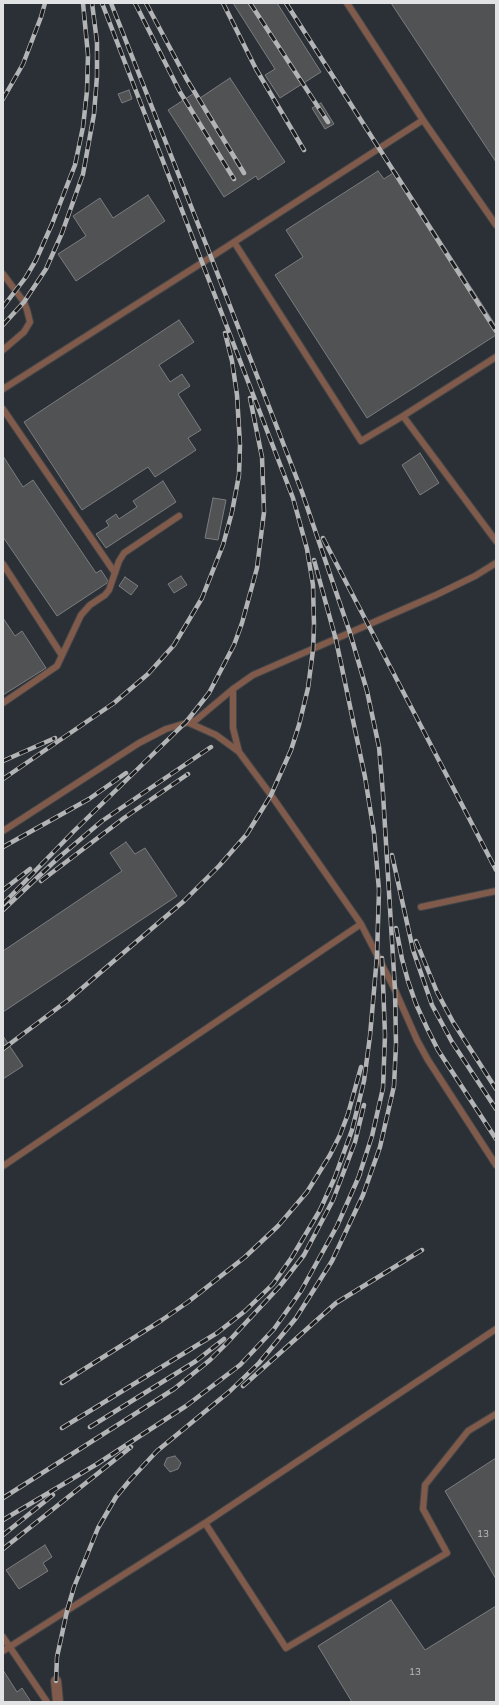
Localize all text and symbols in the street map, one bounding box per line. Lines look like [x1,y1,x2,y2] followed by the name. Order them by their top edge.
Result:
[477,1529,489,1541] house number: 13
[409,1667,421,1679] house number: 13

